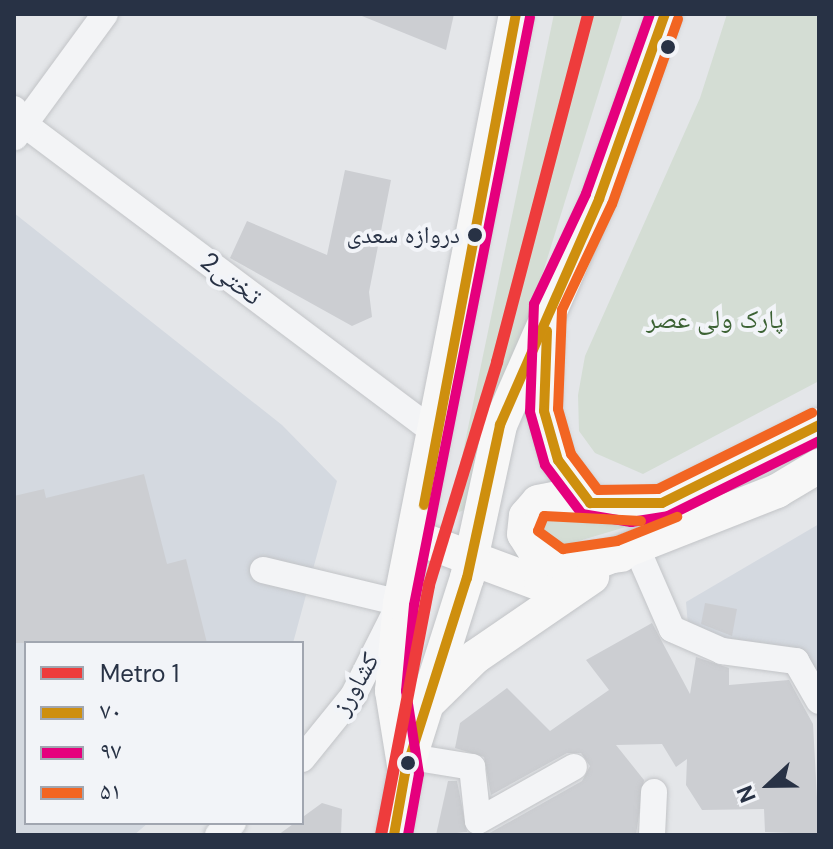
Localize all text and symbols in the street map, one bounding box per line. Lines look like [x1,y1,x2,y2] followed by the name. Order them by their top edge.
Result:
[660,39,676,55] unlabelled marker
[346,221,460,249] place label: دروازه سعدی
[467,227,483,243] marker: دروازه سعدی
[194,246,268,312] street label: 2تختی
[646,304,784,336] park label: پارک ولی عصر
[24,641,304,825] legend
[326,647,386,721] street label: کشاورز
[100,658,179,689] text: Metro 1
[100,695,122,726] text: ۷۰
[100,735,122,766] text: ۹۷
[729,745,809,825] north arrow
[400,755,416,771] unlabelled marker
[100,775,122,806] text: ۵۱
[730,781,763,807] text: N

